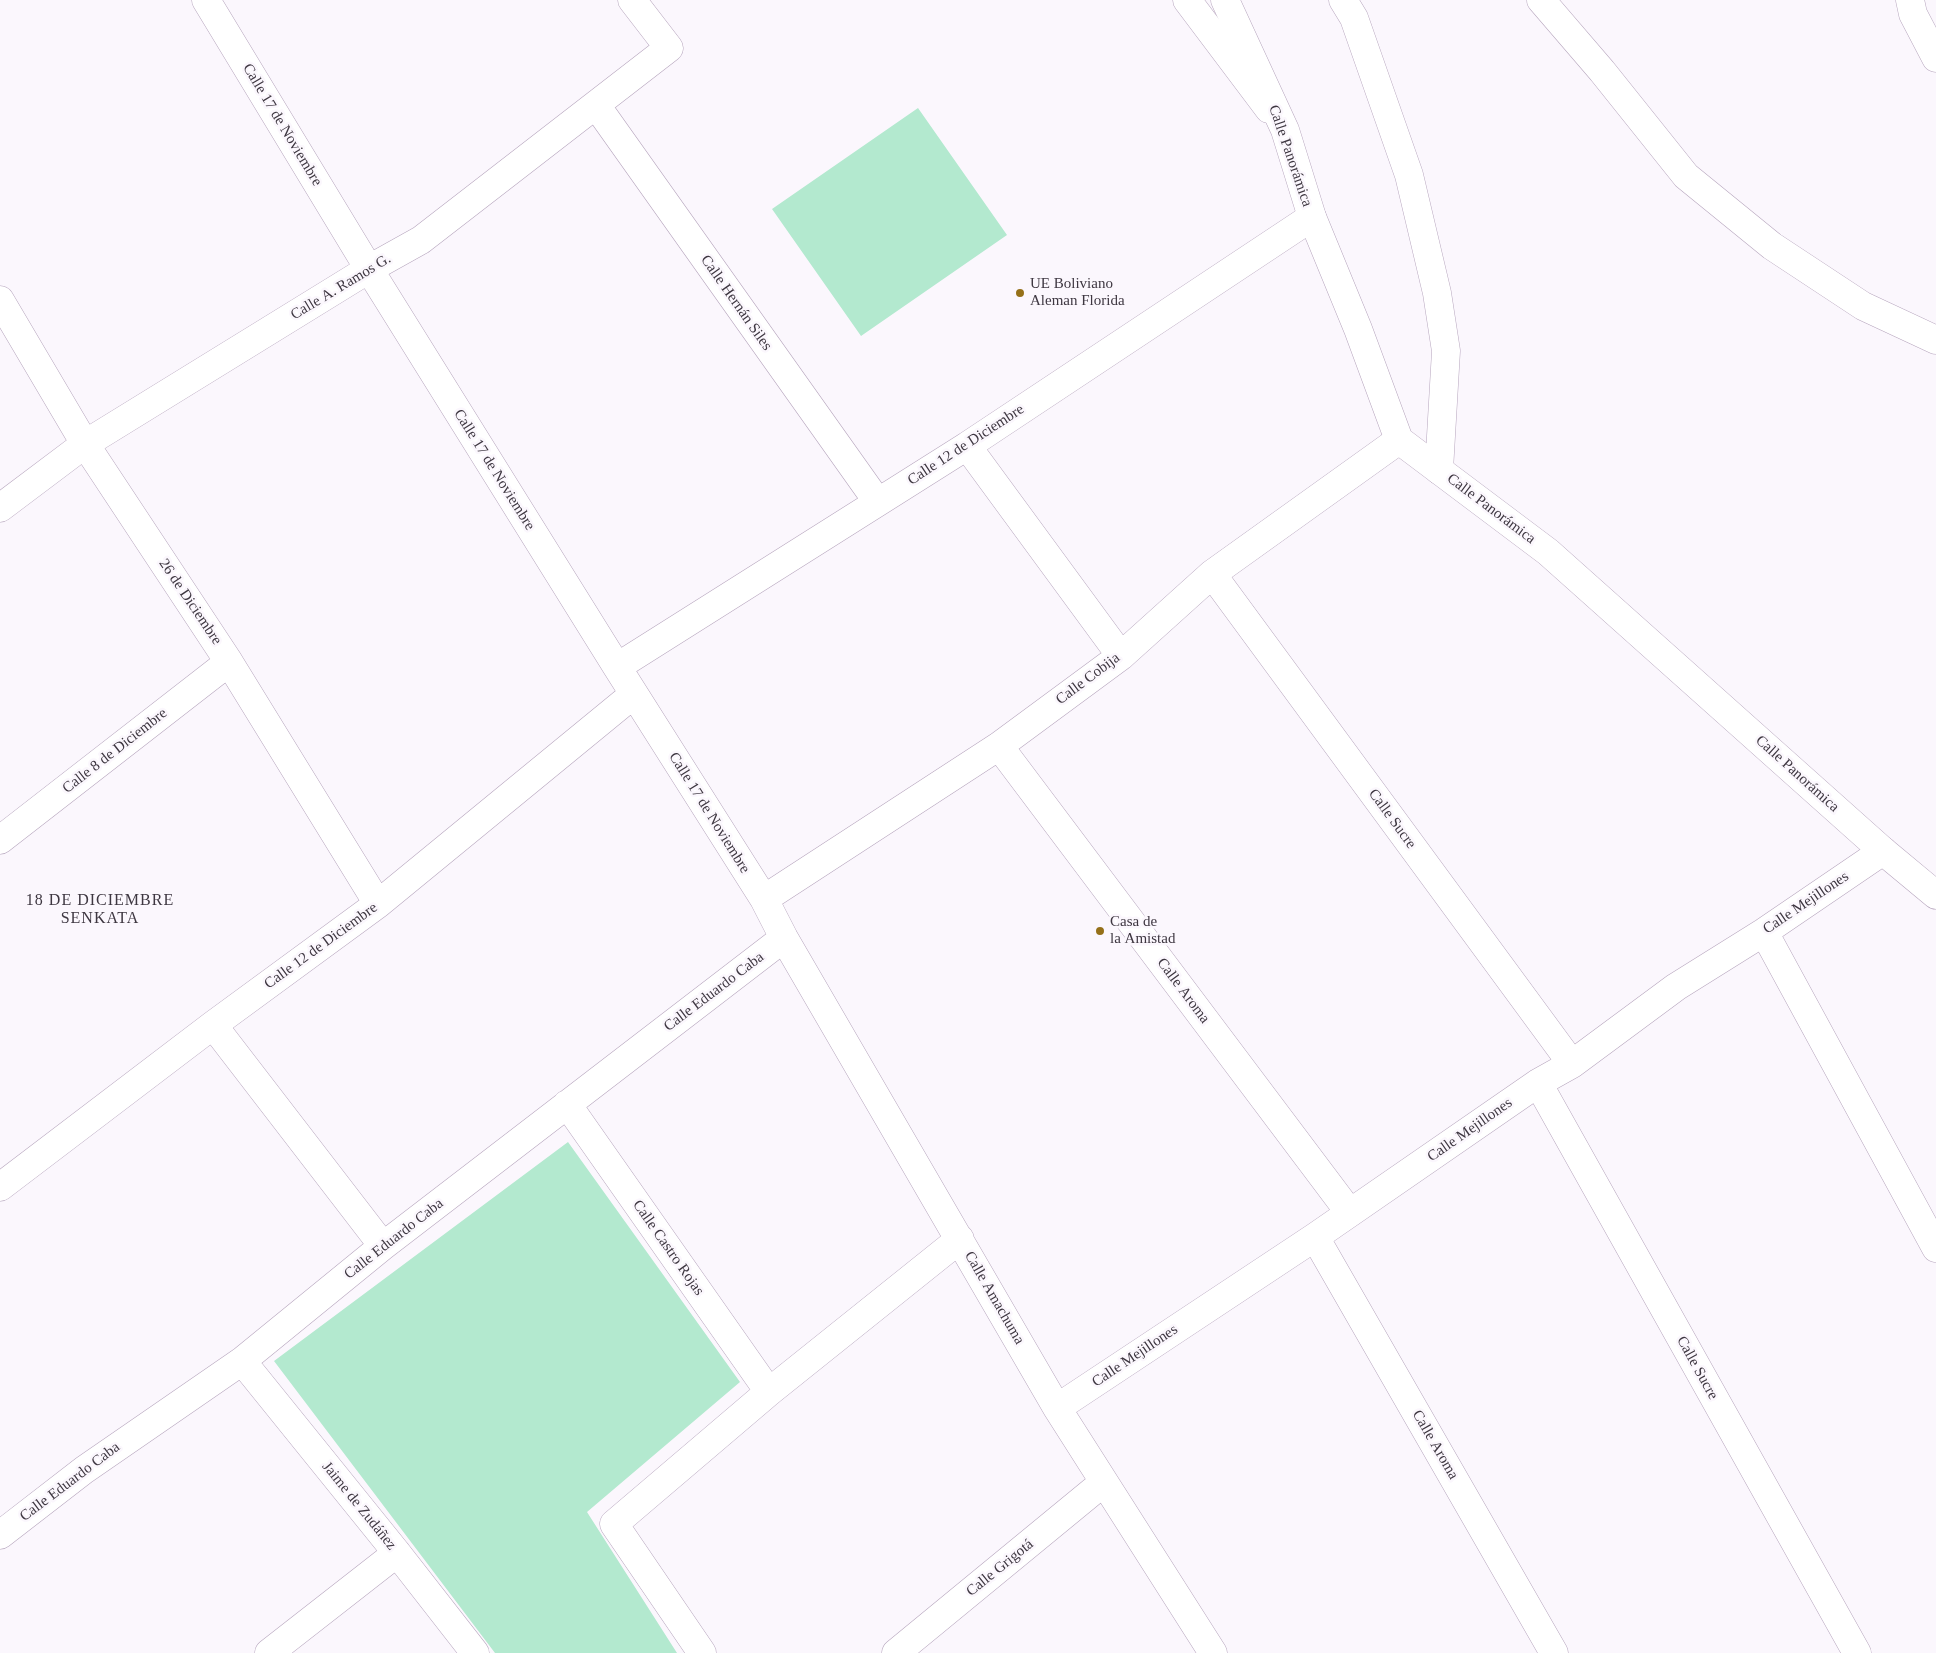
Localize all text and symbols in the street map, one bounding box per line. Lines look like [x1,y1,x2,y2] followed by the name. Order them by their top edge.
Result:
[238,61,326,189] street label: Calle 17 de Noviembre
[1264,103,1316,209] street label: Calle Panorámica
[288,250,394,324] street label: Calle A. Ramos G.
[696,252,776,354] street label: Calle Hernán Siles
[1030,275,1125,310] place label: UE Boliviano Aleman Florida
[1014,287,1026,299] marker: UE Boliviano Aleman Florida
[904,401,1028,489] street label: Calle 12 de Diciembre
[449,406,539,534] street label: Calle 17 de Noviembre
[1443,470,1539,548] street label: Calle Panorámica
[155,556,225,648] street label: 26 de Diciembre
[1052,649,1124,709] street label: Calle Cobija
[59,705,171,797] street label: Calle 8 de Diciembre
[1752,732,1842,816] street label: Calle Panorámica
[664,749,754,877] street label: Calle 17 de Noviembre
[1364,786,1420,852] street label: Calle Sucre
[1760,868,1852,938] street label: Calle Mejillones
[24,891,176,929] district label: 18 DE DICIEMBRE SENKATA
[261,899,381,993] street label: Calle 12 de Diciembre
[1110,913,1175,948] place label: Casa de la Amistad
[1094,925,1106,937] marker: Casa de la Amistad
[660,948,768,1036] street label: Calle Eduardo Caba
[1153,955,1213,1027] street label: Calle Aroma
[1424,1094,1516,1166] street label: Calle Mejillones
[341,1195,447,1283] street label: Calle Eduardo Caba
[628,1197,708,1299] street label: Calle Castro Rojas
[960,1248,1028,1348] street label: Calle Amachuma
[1089,1321,1181,1391] street label: Calle Mejillones
[1672,1333,1722,1403] street label: Calle Sucre
[1408,1407,1462,1483] street label: Calle Aroma
[16,1438,124,1526] street label: Calle Eduardo Caba
[318,1458,400,1554] street label: Jaime de Zudáñez
[963,1535,1037,1601] street label: Calle Grigotá

